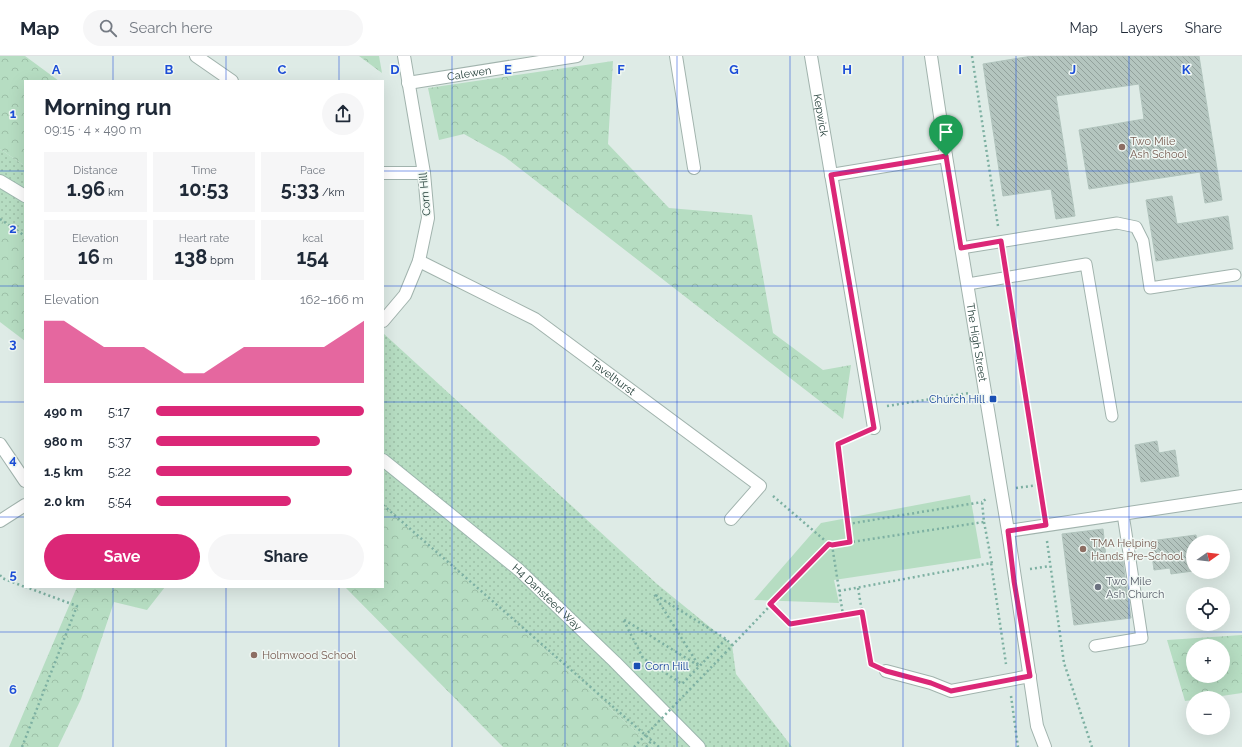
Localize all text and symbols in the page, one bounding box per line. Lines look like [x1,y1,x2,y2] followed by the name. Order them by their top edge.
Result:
[83,10,363,46] search box
[20,17,59,39] text: Map
[97,17,119,39] icon: search
[129,19,213,37] text: Search here
[1070,20,1098,36] text: Map
[1120,20,1163,36] text: Layers
[1185,20,1222,36] text: Share
[52,62,61,77] text: A
[165,62,174,77] text: B
[278,62,287,77] text: C
[390,62,400,77] text: D
[504,62,512,77] text: E
[617,62,625,77] text: F
[729,62,739,77] text: G
[842,62,852,77] text: H
[958,62,962,77] text: I
[1070,62,1076,77] text: J
[1182,62,1191,77] text: K
[446,63,492,83] street label: Calewen
[322,93,364,135] button: share
[811,93,831,138] street label: Kepwick
[44,94,172,120] text: Morning run
[10,106,17,121] text: 1
[929,115,963,156] pin
[935,121,957,143] icon: arrive
[44,122,141,137] text: 09:15 · 4 × 490 m
[1130,135,1187,161] place label: Two Mile Ash School
[1117,142,1127,152] marker: Two Mile Ash School
[73,164,117,177] text: Distance
[191,164,217,177] text: Time
[300,164,325,177] text: Pace
[417,172,433,216] street label: Corn Hill
[67,177,105,201] text: 1.96
[179,177,229,201] text: 10:53
[281,177,319,201] text: 5:33
[105,186,124,199] text: km
[319,186,345,199] text: /km
[9,221,17,236] text: 2
[72,232,119,245] text: Elevation
[179,232,229,245] text: Heart rate
[302,232,323,245] text: kcal
[78,245,100,269] text: 16
[174,245,207,269] text: 138
[296,245,329,269] text: 154
[100,254,113,267] text: m
[207,254,234,267] text: bpm
[44,292,99,307] text: Elevation
[300,292,364,307] text: 162–166 m
[964,302,990,383] street label: The High Street
[9,336,17,351] text: 3
[588,356,638,398] street label: Tavelhurst
[929,393,985,406] place label: Church Hill
[988,394,998,404] marker: Church Hill
[44,404,82,419] text: 490 m
[108,404,130,419] text: 5:17
[44,434,83,449] text: 980 m
[108,434,131,449] text: 5:37
[9,452,17,467] text: 4
[44,464,83,479] text: 1.5 km
[108,464,131,479] text: 5:22
[44,494,85,509] text: 2.0 km
[108,494,132,509] text: 5:54
[44,534,200,580] button: Save
[208,534,364,580] button: Share
[1186,535,1230,579] north arrow
[1186,535,1230,735] map controls
[1091,537,1183,563] place label: TMA Helping Hands Pre-School
[1078,544,1088,554] marker: TMA Helping Hands Pre-School
[510,561,585,633] street label: H4 Dansteed Way
[9,567,17,582] text: 5
[1106,575,1165,601] place label: Two Mile Ash Church
[1093,582,1103,592] marker: Two Mile Ash Church
[1186,587,1230,631] button: locate
[1186,639,1230,683] button: +
[262,649,356,662] place label: Holmwood School
[249,650,259,660] marker: Holmwood School
[645,660,689,673] place label: Corn Hill
[632,661,642,671] marker: Corn Hill
[9,682,17,697] text: 6
[1186,691,1230,735] button: −

